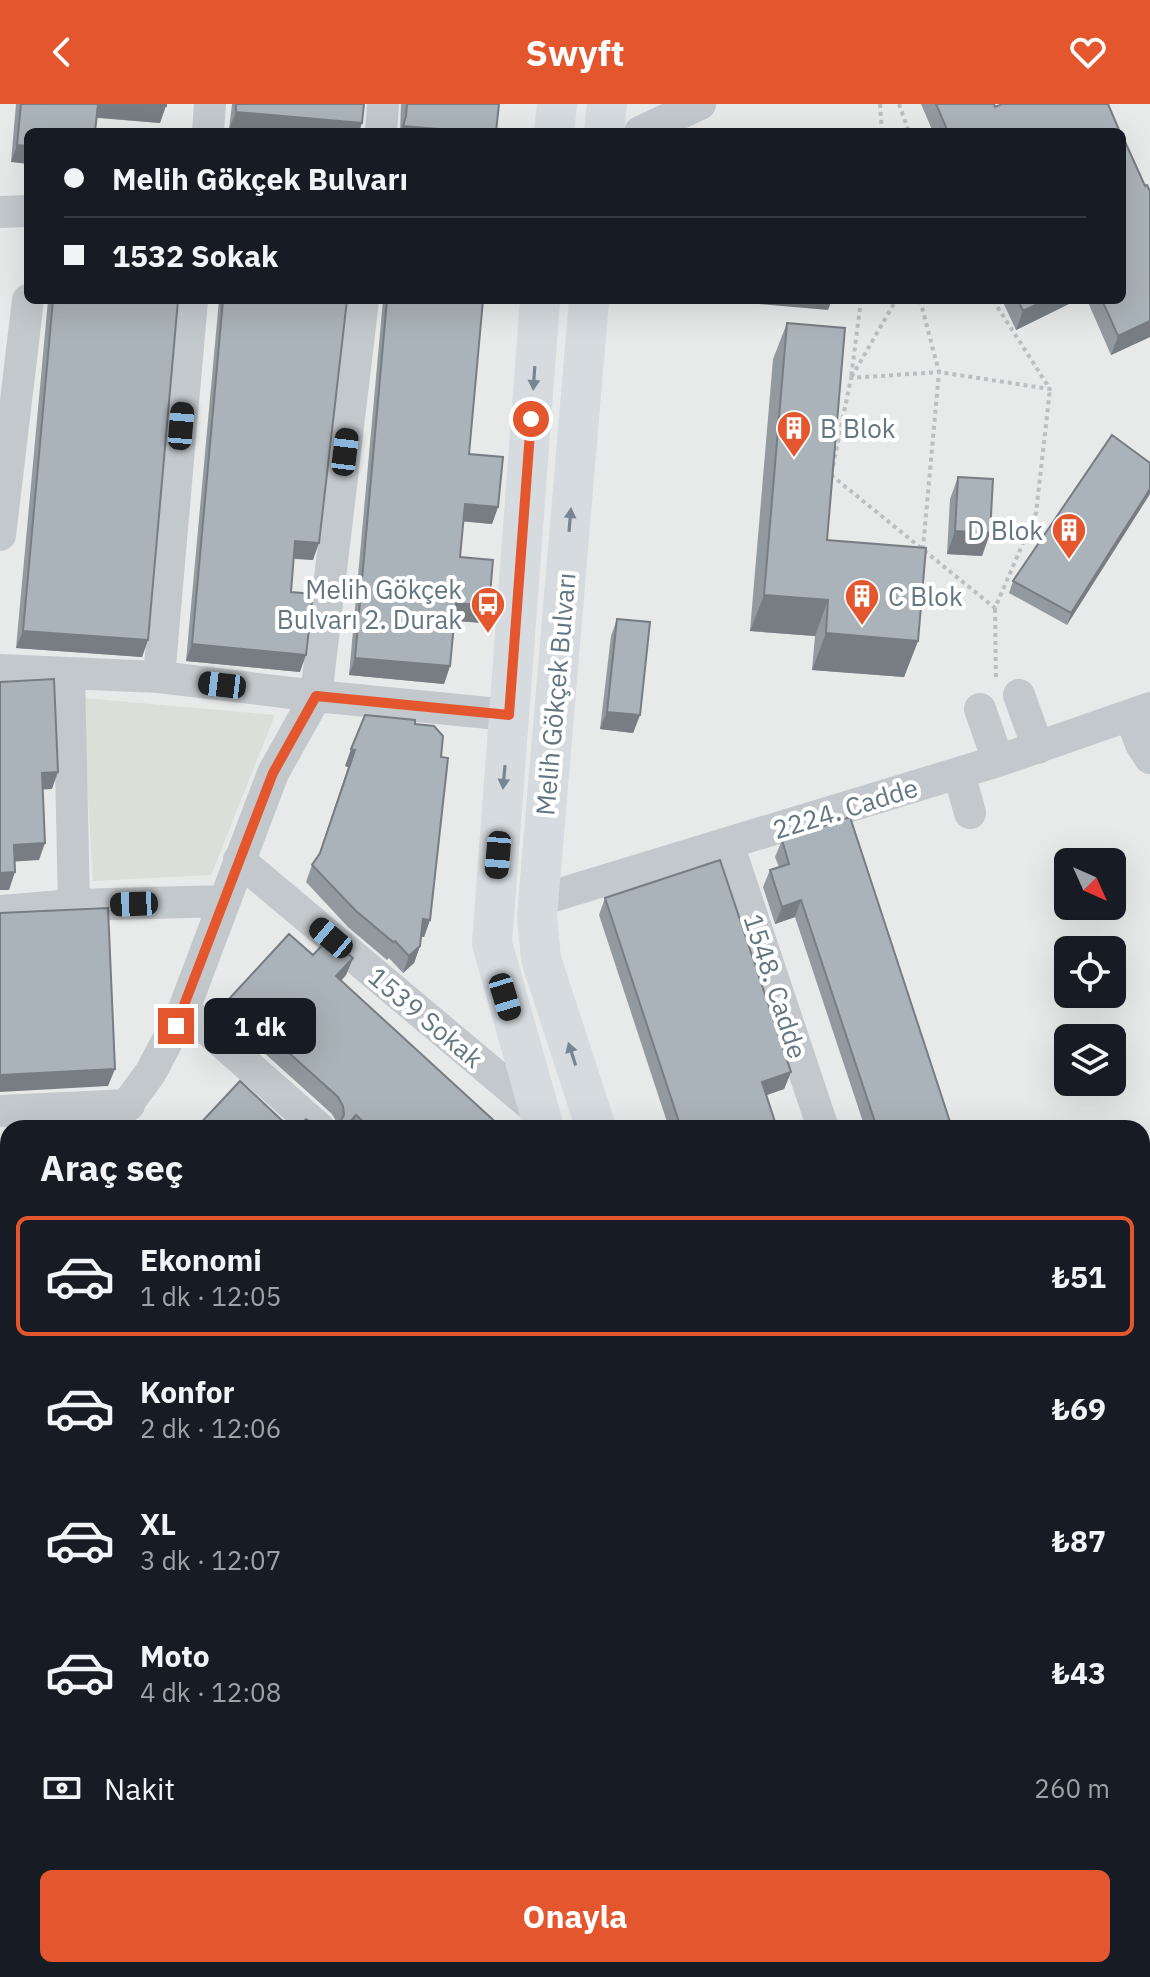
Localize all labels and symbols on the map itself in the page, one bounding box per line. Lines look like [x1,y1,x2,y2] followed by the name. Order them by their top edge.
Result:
[527,366,540,391] one-way arrow
[167,401,195,451] car
[513,401,549,437] route start
[775,409,813,459] building icon: B Blok
[820,411,896,445] place label: B Blok
[330,427,360,477] car
[564,507,577,532] one-way arrow
[1050,511,1088,561] building icon: D Blok
[967,513,1043,547] place label: D Blok
[527,571,583,817] street label: Melih Gökçek Bulvarı
[277,572,462,636] place label: Melih Gökçek Bulvarı 2. Durak
[843,577,881,627] building icon: C Blok
[888,579,963,613] place label: C Blok
[469,585,507,635] bus stop icon: Melih Gökçek Bulvarı 2. Durak
[197,670,247,700] car
[497,765,510,790] one-way arrow
[768,770,922,846] street label: 2224. Cadde
[484,830,512,880] car
[1054,848,1126,920] north arrow
[110,891,158,917] car
[737,909,815,1063] street label: 1548. Cadde
[305,913,357,963] car
[362,959,491,1075] street label: 1539 Sokak
[487,971,523,1023] car
[204,998,316,1054] callout: 1 dk
[158,1008,194,1044] route end
[565,1042,577,1066] one-way arrow

